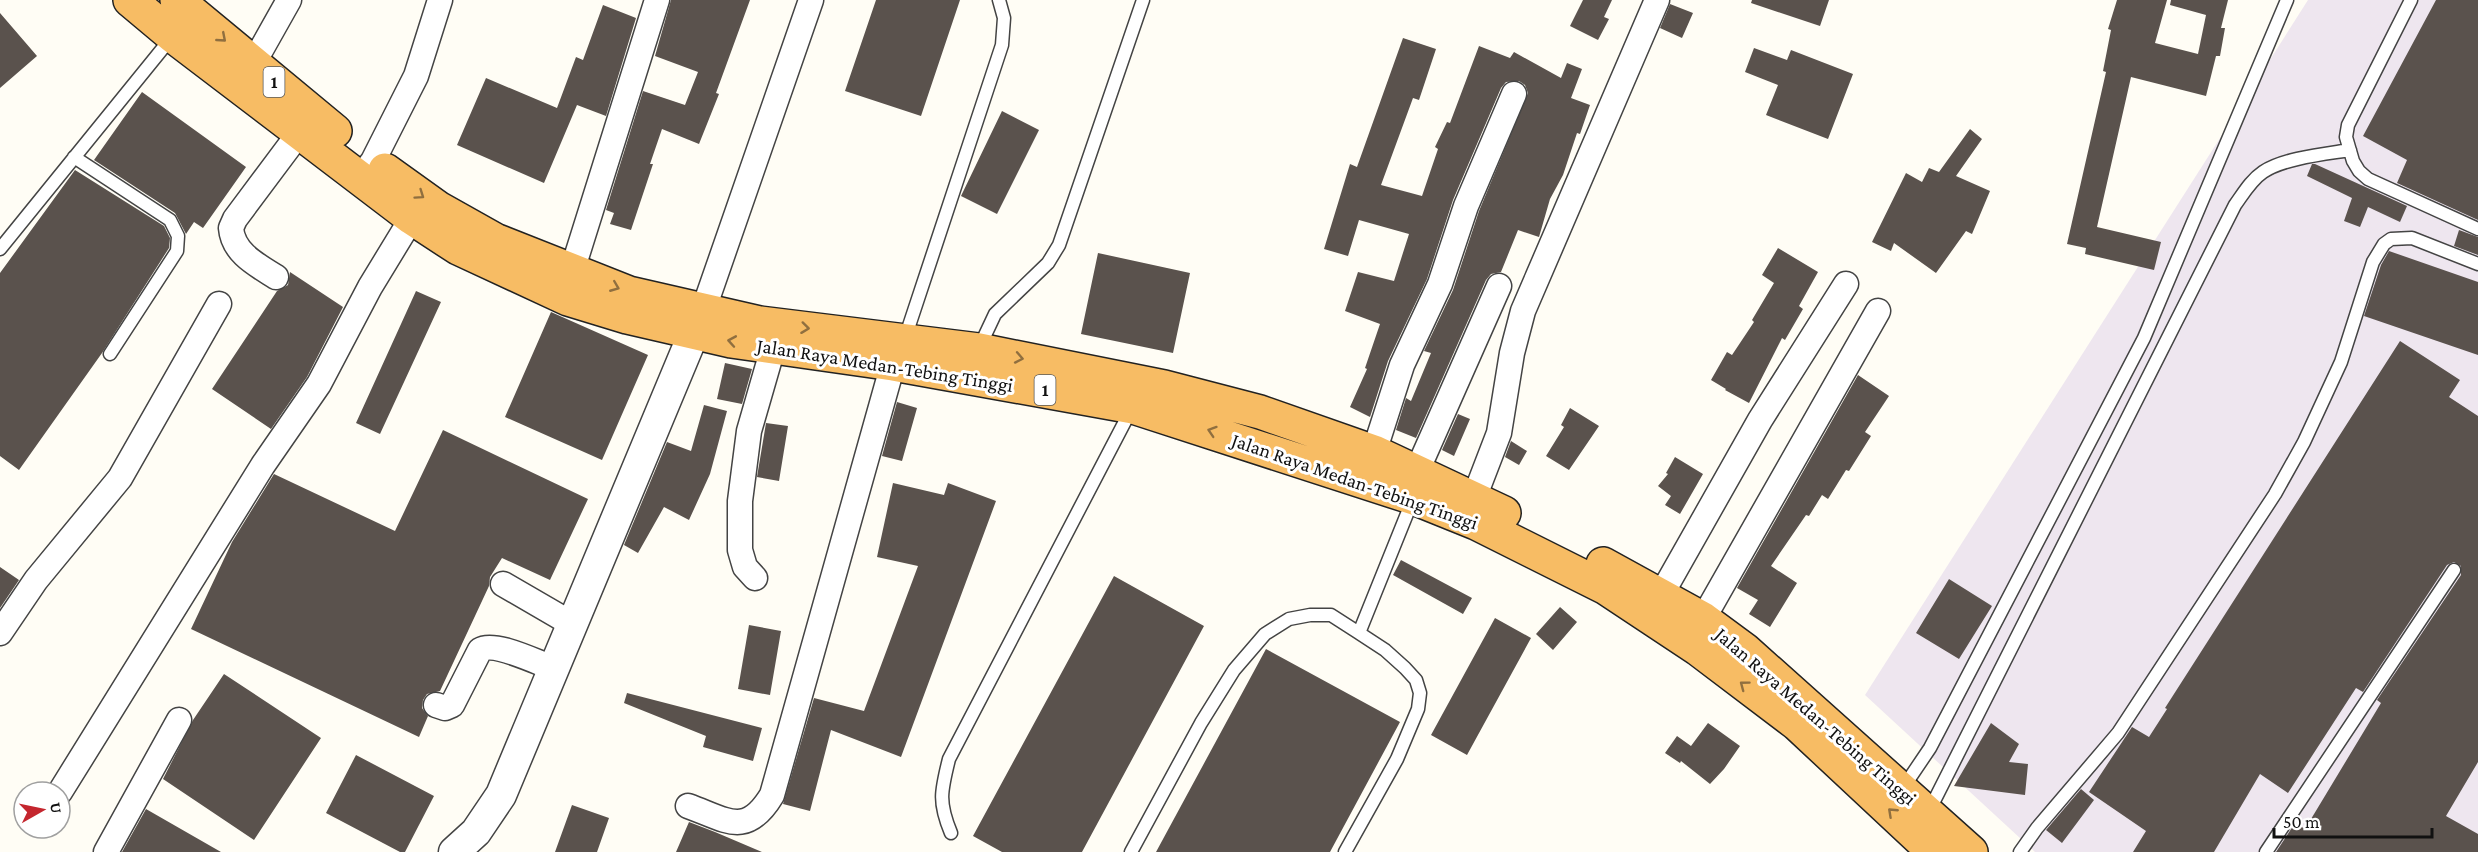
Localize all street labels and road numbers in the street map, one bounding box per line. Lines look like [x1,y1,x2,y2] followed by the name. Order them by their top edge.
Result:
[264,67,284,97] road number: 1
[753,334,1015,397] street label: Jalan Raya Medan-Tebing Tinggi
[1034,375,1056,405] road number: 1
[1227,428,1481,535] street label: Jalan Raya Medan-Tebing Tinggi
[1709,621,1921,810] street label: Jalan Raya Medan-Tebing Tinggi

